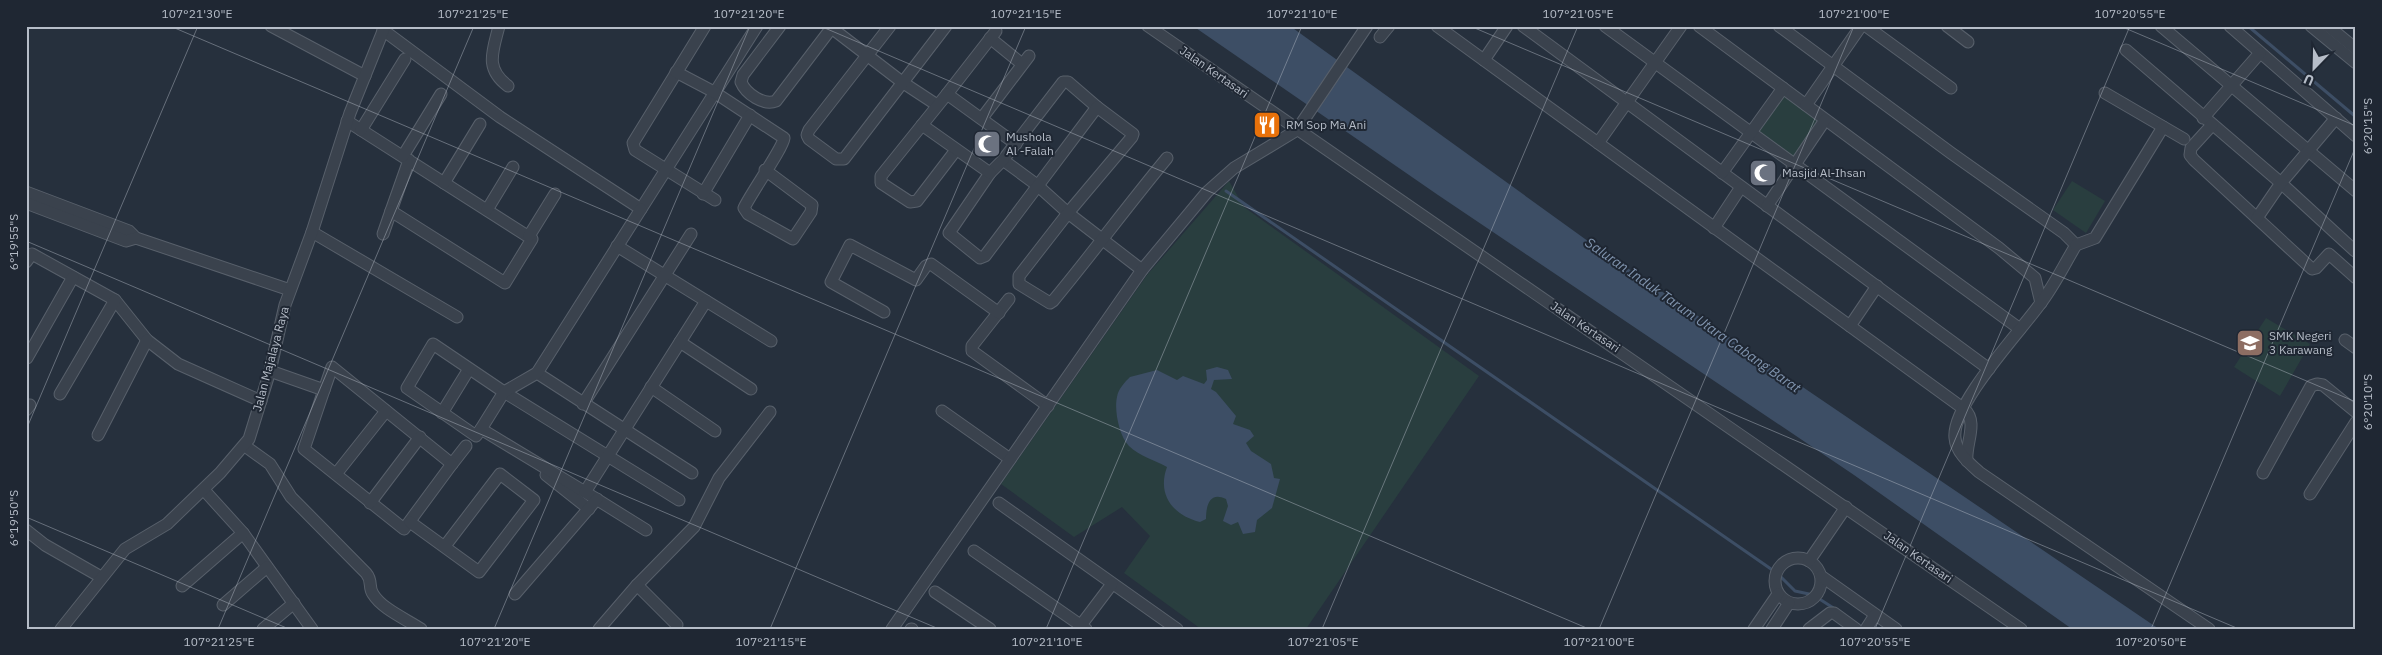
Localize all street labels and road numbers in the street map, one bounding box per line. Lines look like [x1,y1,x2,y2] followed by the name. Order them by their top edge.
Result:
[1177,42,1252,101] street label: Jalan Kertasari
[1548,298,1623,355] street label: Jalan Kertasari
[249,304,292,413] street label: Jalan Majalaya Raya
[1881,527,1956,586] street label: Jalan Kertasari

